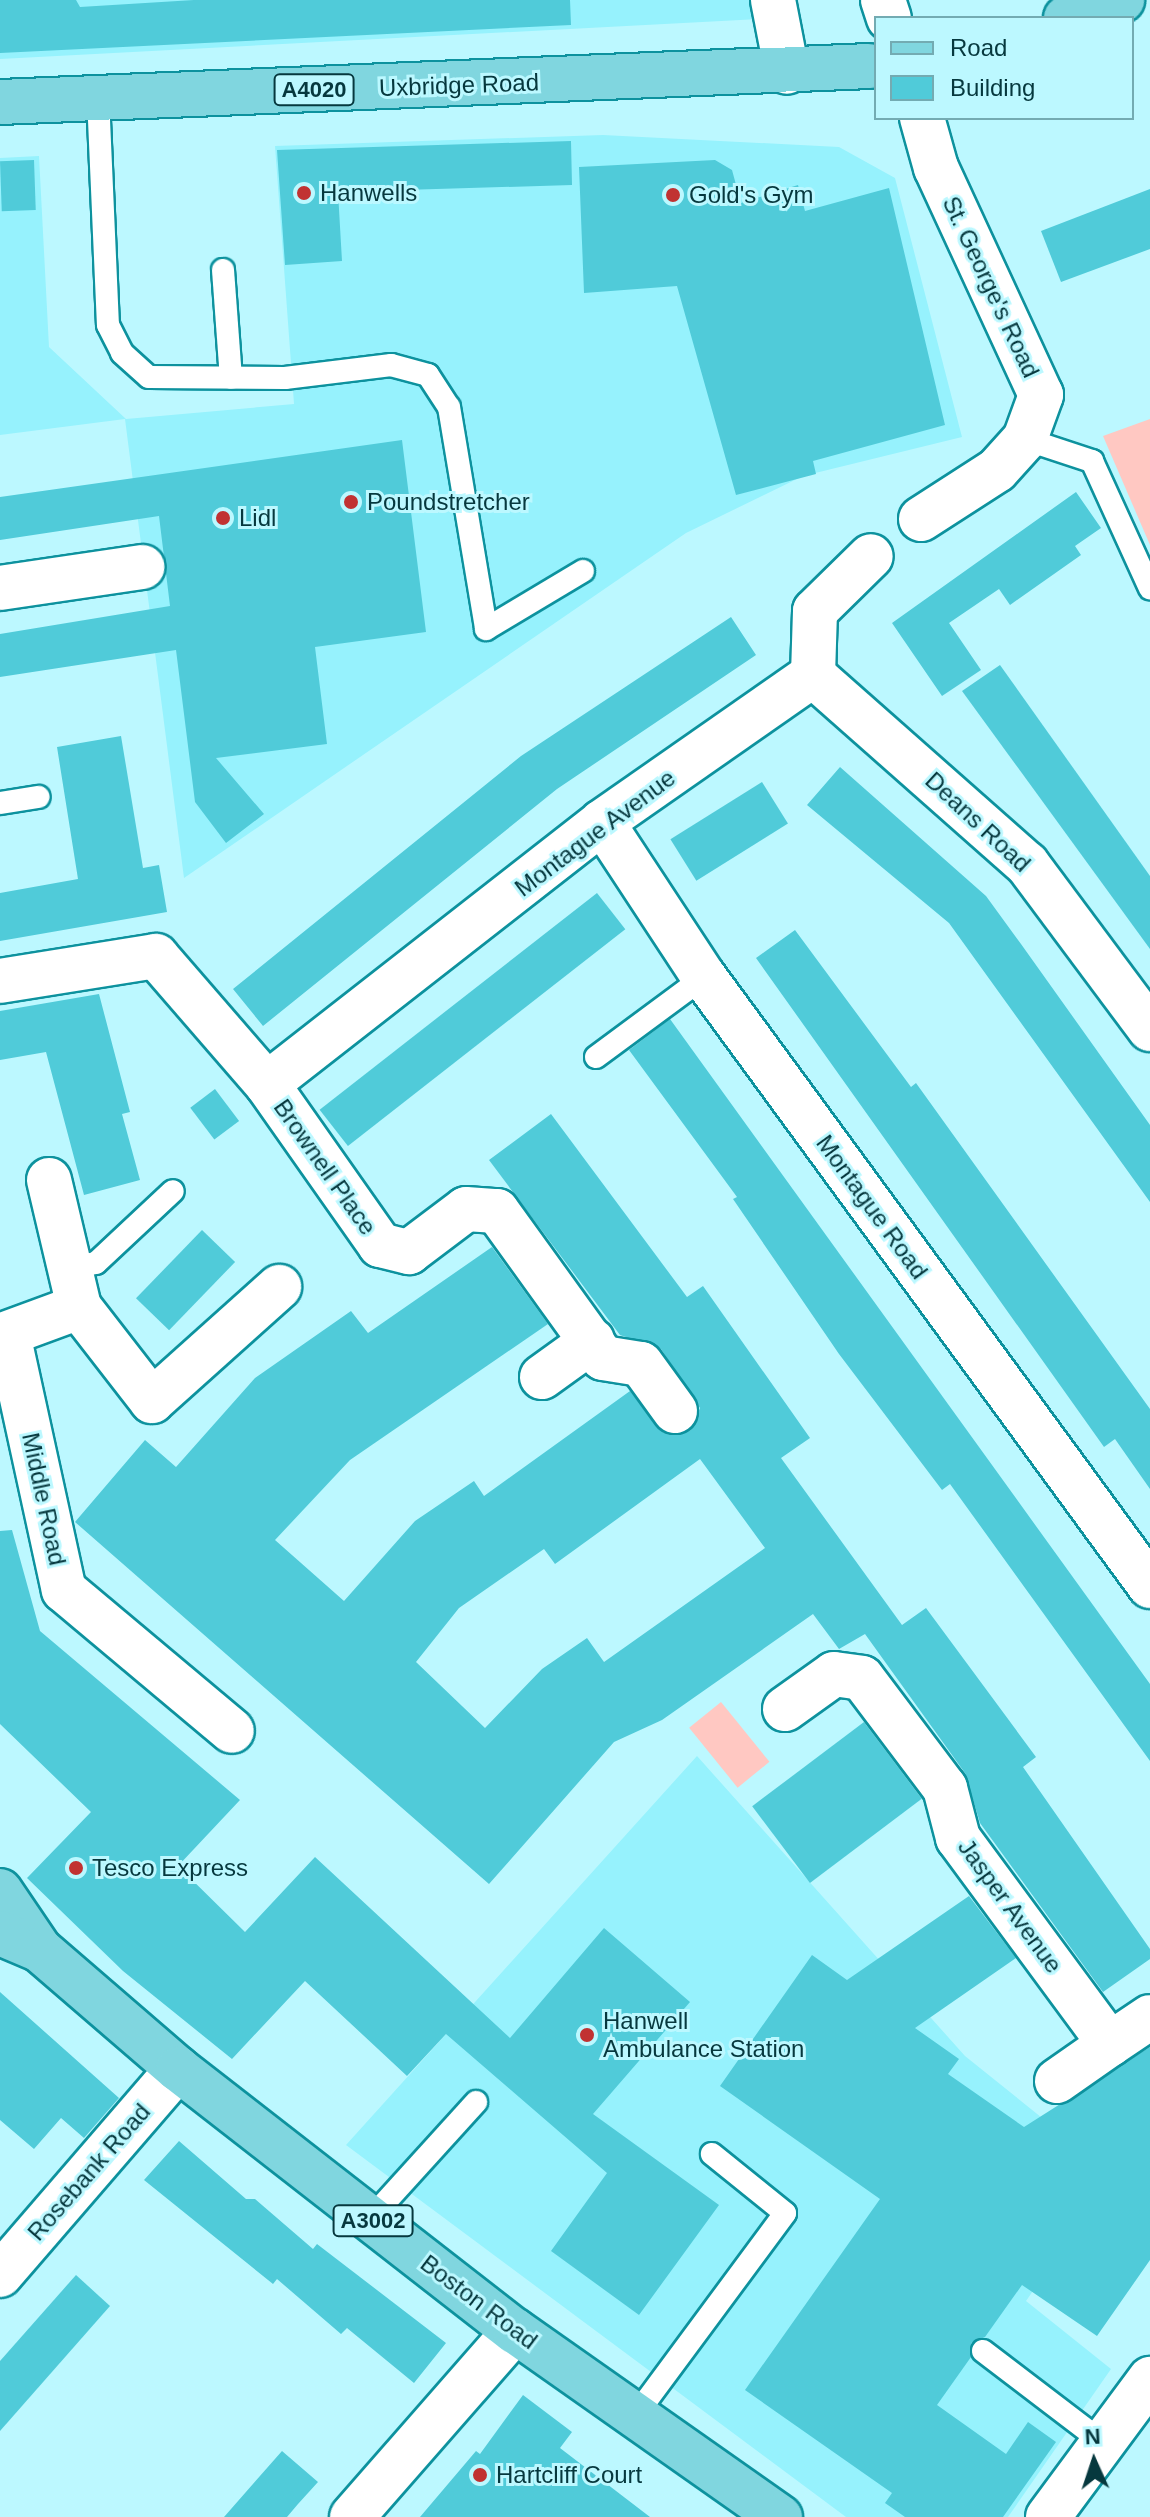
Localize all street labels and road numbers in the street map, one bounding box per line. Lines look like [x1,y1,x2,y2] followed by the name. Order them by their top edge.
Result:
[379,68,539,102] street label: Uxbridge Road
[272,72,356,108] road number: A4020
[936,192,1046,382] street label: St. George's Road
[509,763,681,903] street label: Montague Avenue
[919,766,1037,878] street label: Deans Road
[268,1094,382,1240] street label: Brownell Place
[810,1129,934,1285] street label: Montague Road
[16,1430,72,1568] street label: Middle Road
[951,1833,1069,1979] street label: Jasper Avenue
[22,2098,156,2246] street label: Rosebank Road
[331,2203,415,2239] road number: A3002
[415,2249,543,2355] street label: Boston Road

